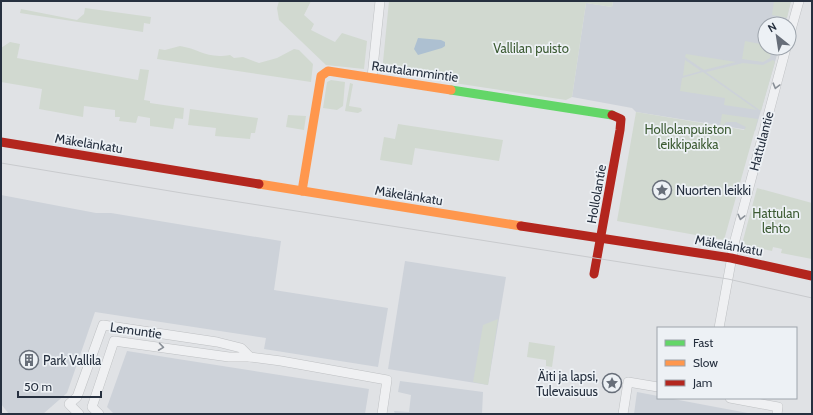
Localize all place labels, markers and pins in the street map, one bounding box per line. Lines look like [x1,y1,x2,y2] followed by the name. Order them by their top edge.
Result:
[651,179,673,201] place icon: Nuorten leikki
[676,182,751,198] place label: Nuorten leikki
[18,349,40,371] building icon: Park Vallila
[43,352,102,368] place label: Park Vallila
[536,368,599,399] place label: Äiti ja lapsi, Tulevaisuus
[601,372,623,394] place icon: Äiti ja lapsi, Tulevaisuus

